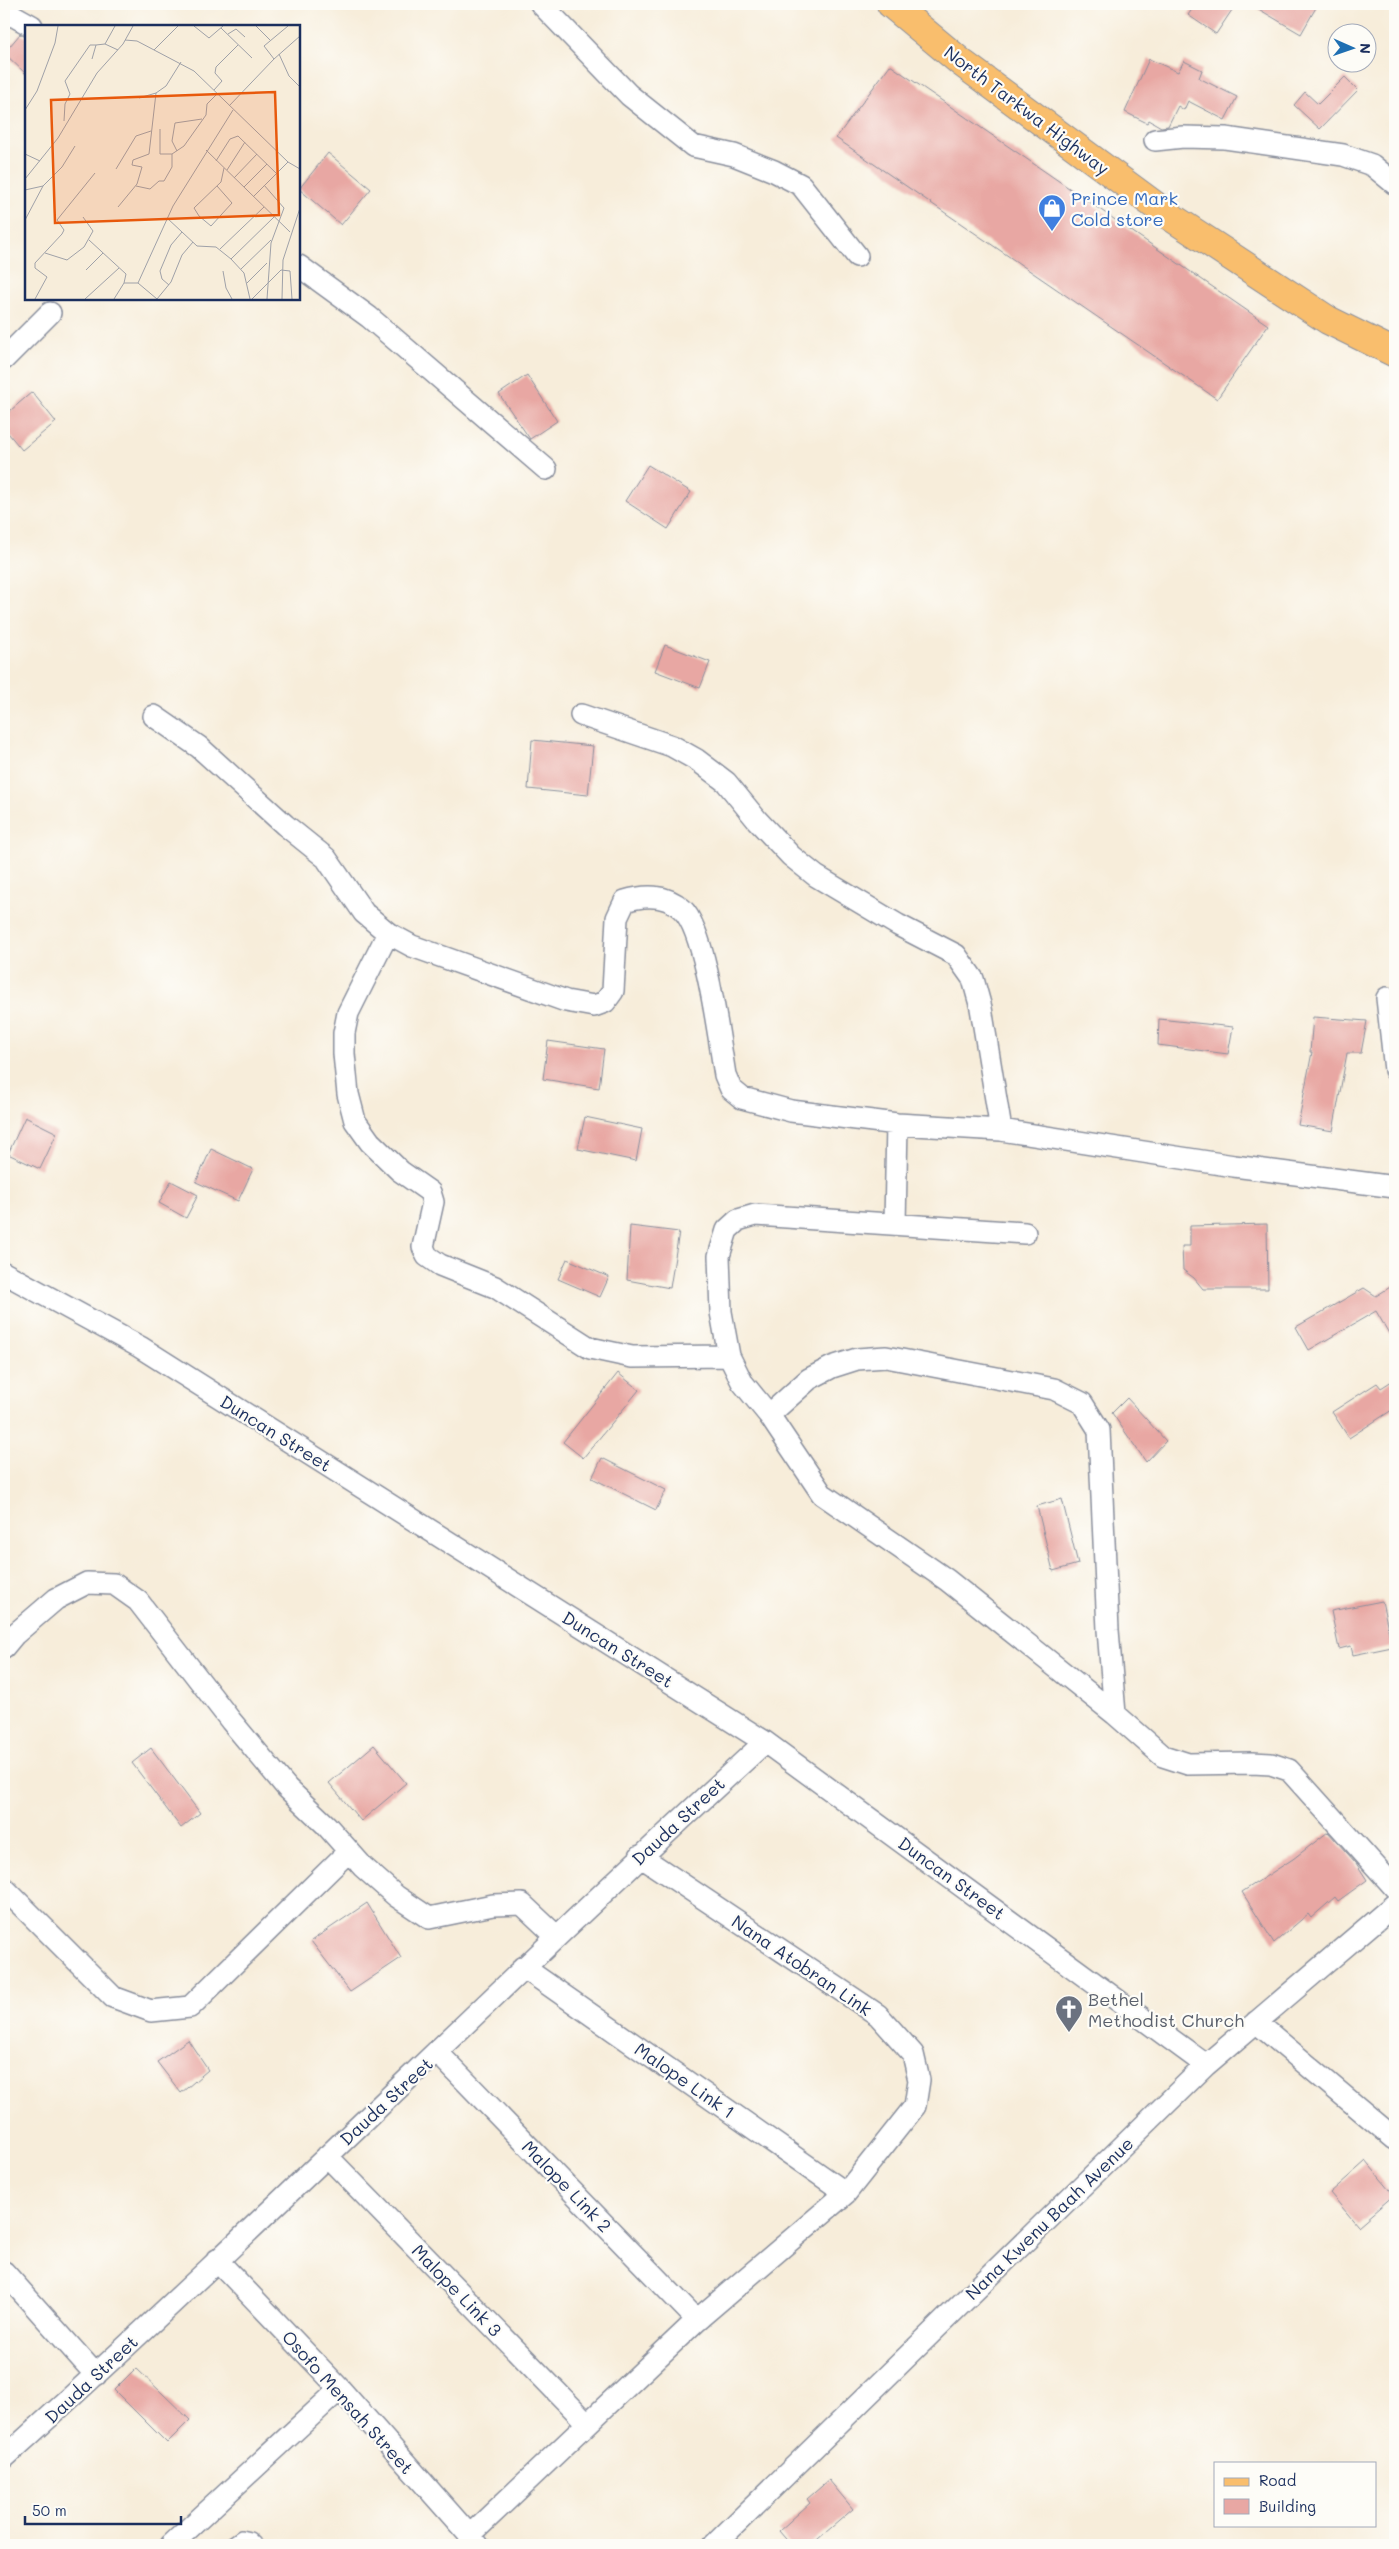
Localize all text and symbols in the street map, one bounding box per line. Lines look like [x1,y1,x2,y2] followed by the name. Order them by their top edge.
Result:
[1326,22,1376,72] north arrow
[25,25,300,300] inset map
[939,40,1115,180] street label: North Tarkwa Highway
[1356,43,1375,54] text: N
[1071,186,1178,231] place label: Prince Mark Cold store
[1037,193,1067,232] shop icon: Prince Mark Cold store
[216,1389,336,1477] street label: Duncan Street
[558,1605,678,1693] street label: Duncan Street
[626,1772,730,1870] street label: Dauda Street
[894,1831,1010,1925] street label: Duncan Street
[727,1909,877,2021] street label: Nana Atobran Link
[1088,1987,1244,2032] place label: Bethel Methodist Church
[1054,1994,1084,2033] church icon: Bethel Methodist Church
[630,2037,740,2123] street label: Malope Link 1
[334,2052,438,2150] street label: Dauda Street
[960,2131,1138,2305] street label: Nana Kwenu Baah Avenue
[517,2135,617,2237] street label: Malope Link 2
[407,2239,507,2341] street label: Malope Link 3
[277,2325,419,2479] street label: Osofo Mensah Street
[39,2330,143,2428] street label: Dauda Street
[1214,2462,1376,2526] legend
[1259,2470,1296,2490] text: Road
[25,2494,181,2526] scale bar
[1259,2496,1316,2516] text: Building
[32,2500,67,2520] text: 50 m

